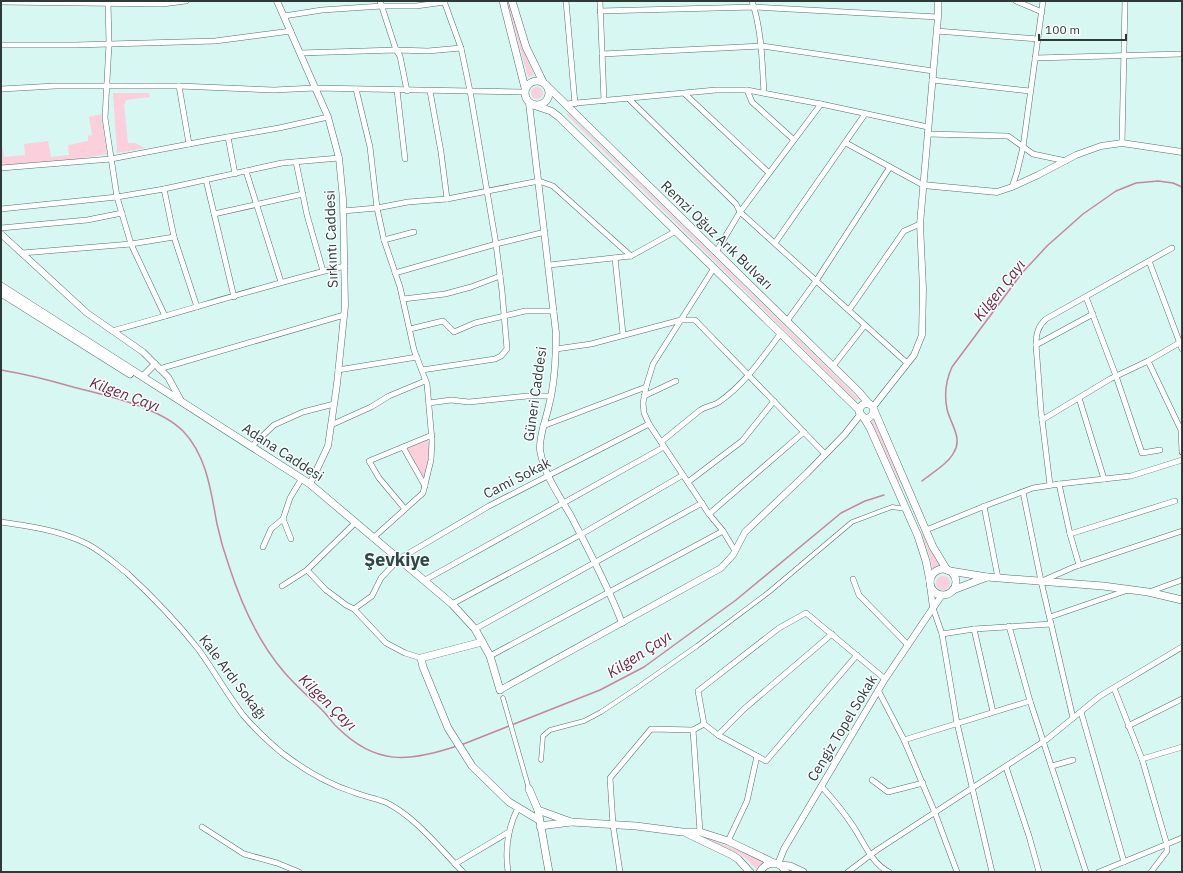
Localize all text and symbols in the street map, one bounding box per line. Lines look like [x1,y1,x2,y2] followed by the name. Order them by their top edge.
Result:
[1039,16,1126,42] scale bar
[1045,22,1080,37] text: 100 m
[657,177,777,293] street label: Remzi Oğuz Arık Bulvarı
[320,190,342,288] street label: Sırkıntı Caddesi
[969,255,1029,325] water label: Kilgen Çayı
[519,345,551,443] street label: Güneri Caddesi
[87,373,163,415] water label: Kilgen Çayı
[239,419,327,485] street label: Adana Caddesi
[480,453,554,503] street label: Cami Sokak
[364,548,430,571] district label: Şevkiye
[603,626,675,682] water label: Kilgen Çayı
[195,631,271,723] street label: Kale Ardı Sokağı
[295,670,361,734] water label: Kilgen Çayı
[803,671,881,785] street label: Cengiz Topel Sokak

